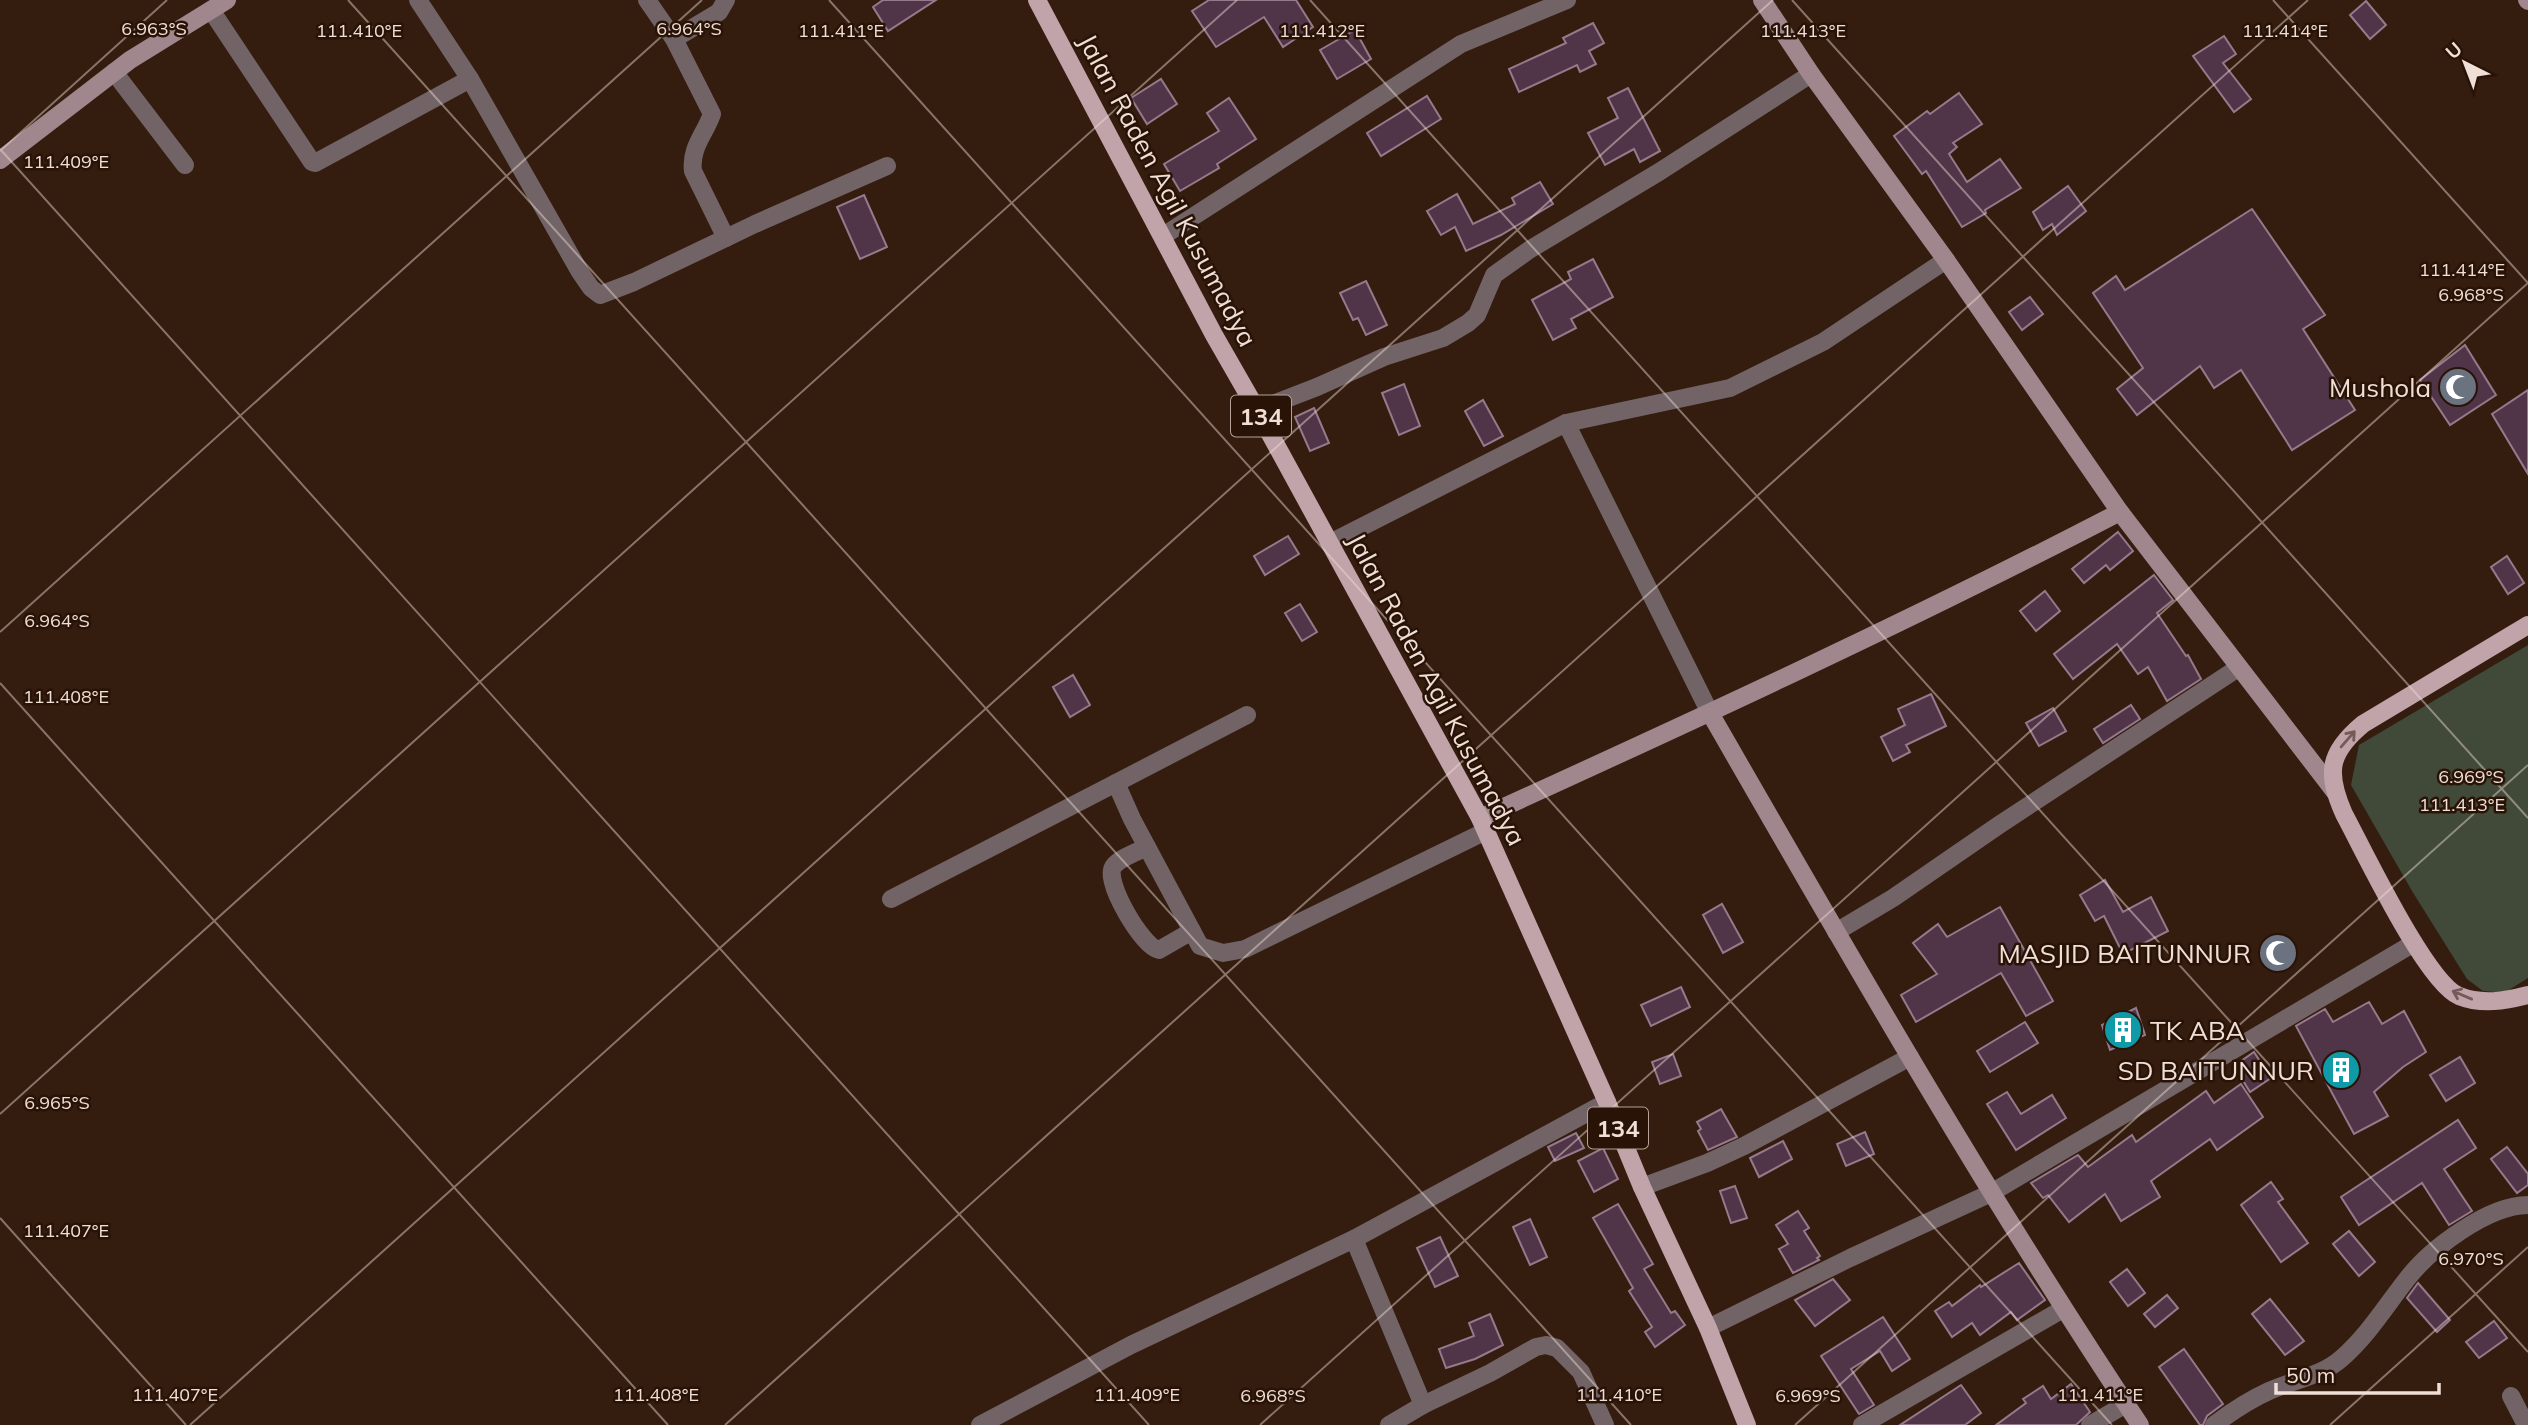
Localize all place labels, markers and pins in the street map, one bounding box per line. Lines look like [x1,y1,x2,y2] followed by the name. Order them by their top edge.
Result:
[2437,366,2479,408] mosque icon: Mushola
[2329,371,2431,404] place label: Mushola
[2257,932,2299,974] mosque icon: MASJID BAITUNNUR
[1998,937,2251,970] place label: MASJID BAITUNNUR
[2102,1009,2144,1051] building icon: TK ABA
[2150,1014,2245,1047] place label: TK ABA
[2320,1049,2362,1091] building icon: SD BAITUNNUR
[2118,1054,2314,1087] place label: SD BAITUNNUR

